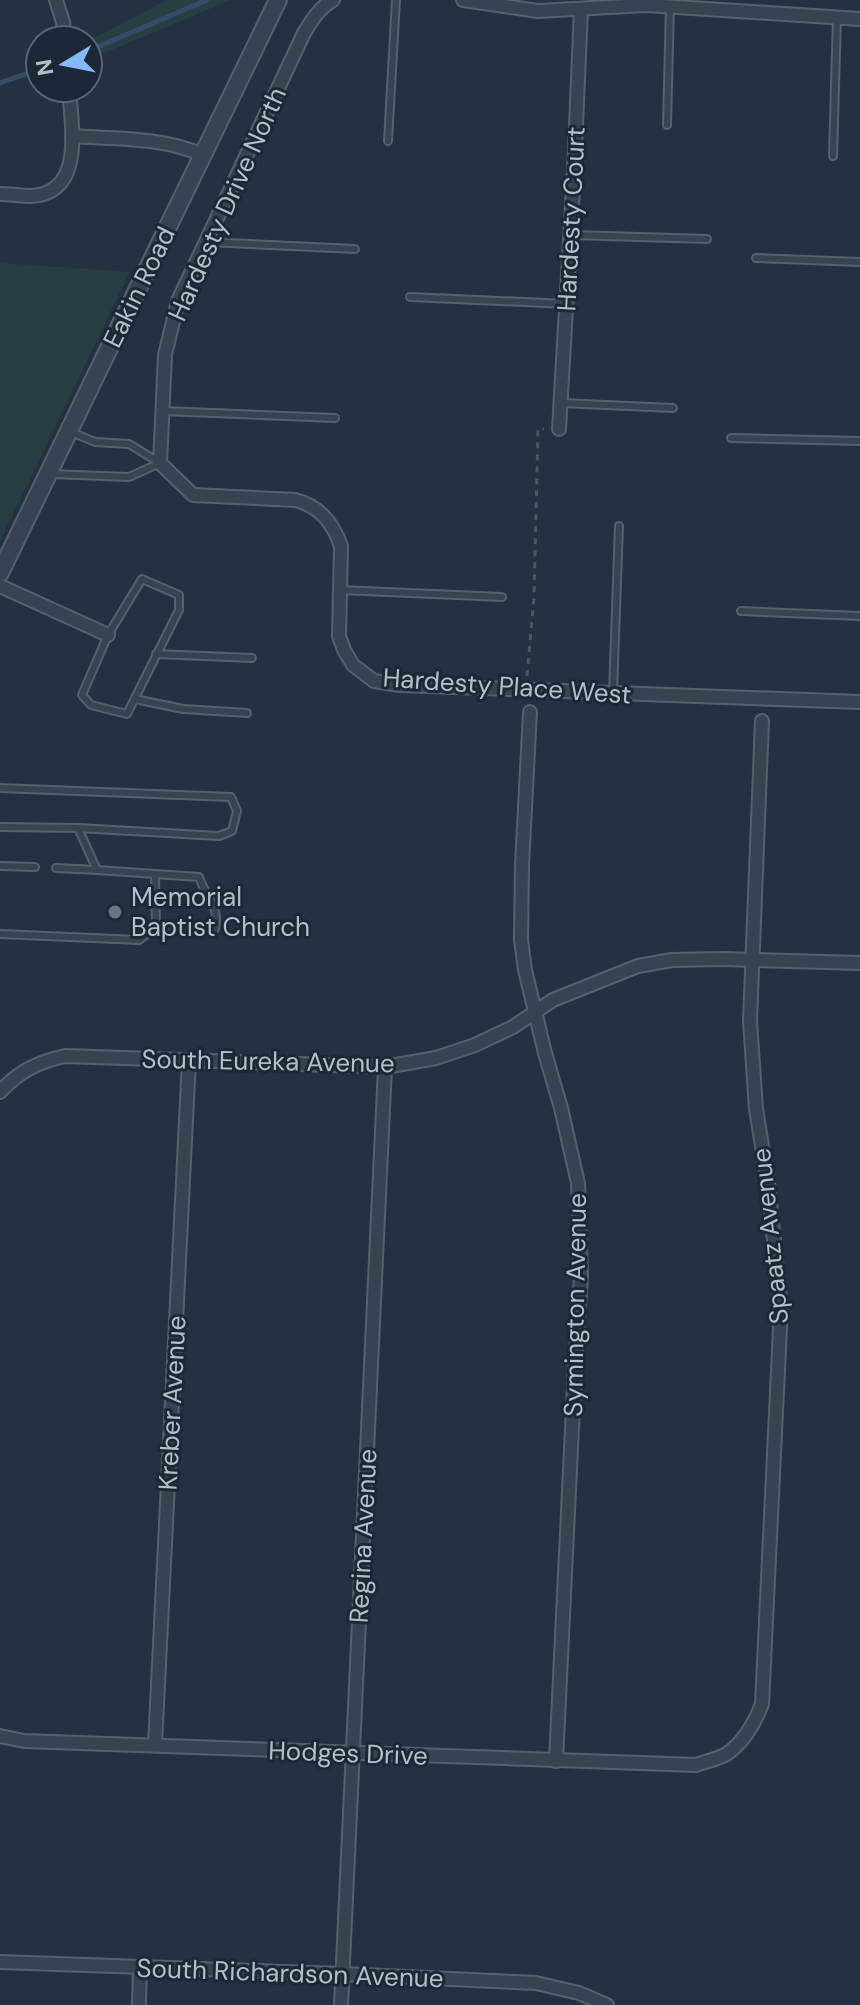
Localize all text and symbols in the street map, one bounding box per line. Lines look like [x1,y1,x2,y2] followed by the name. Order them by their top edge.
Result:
[24,24,104,104] north arrow
[29,57,60,78] text: N
[160,82,294,326] street label: Hardesty Drive North
[549,126,593,312] street label: Hardesty Court
[95,221,183,353] street label: Eakin Road
[382,660,632,712] street label: Hardesty Place West
[131,880,310,944] place label: Memorial Baptist Church
[106,903,124,921] marker: Memorial Baptist Church
[141,1042,395,1080] street label: South Eureka Avenue
[744,1146,796,1326] street label: Spaatz Avenue
[556,1193,594,1417] street label: Symington Avenue
[150,1315,194,1491] street label: Kreber Avenue
[341,1448,385,1624] street label: Regina Avenue
[268,1733,428,1773] street label: Hodges Drive
[136,1951,444,1995] street label: South Richardson Avenue

